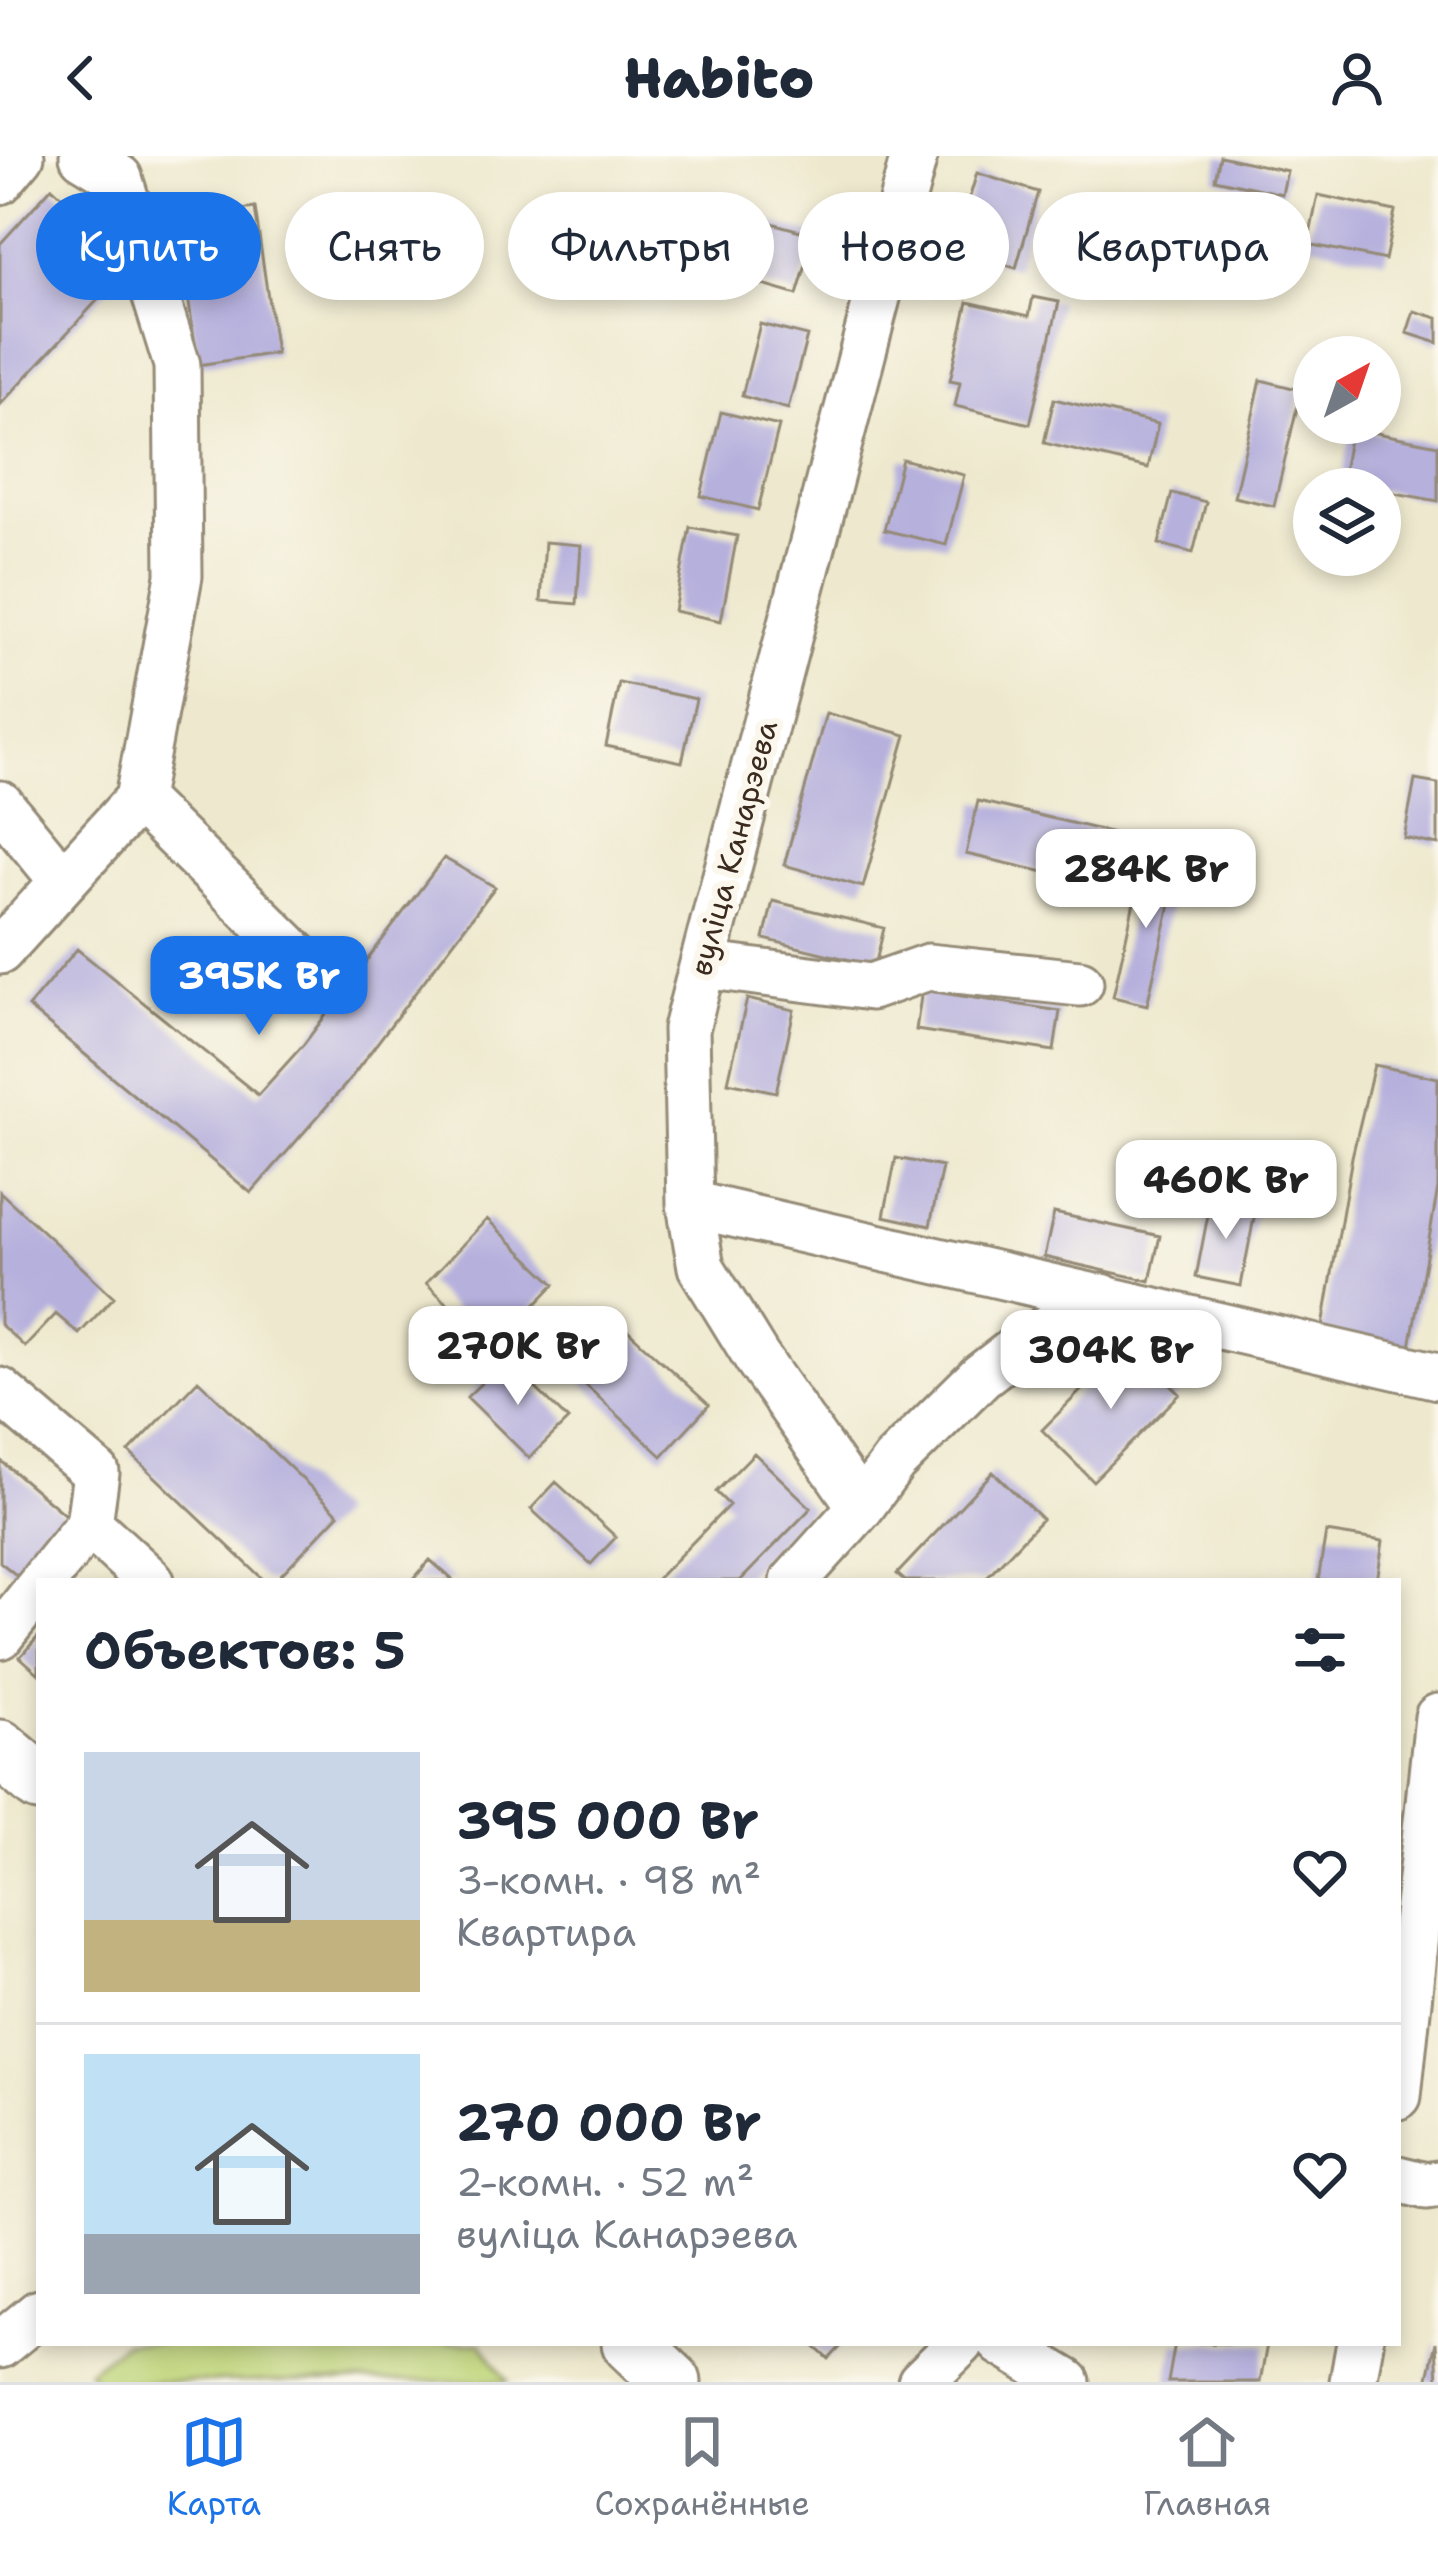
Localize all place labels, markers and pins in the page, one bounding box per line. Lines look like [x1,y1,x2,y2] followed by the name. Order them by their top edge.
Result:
[1035,829,1257,931] pin: 284K Br
[148,936,370,1038] pin: 395K Br
[1115,1140,1337,1242] pin: 460K Br
[407,1306,629,1408] pin: 270K Br
[1000,1310,1222,1412] pin: 304K Br

